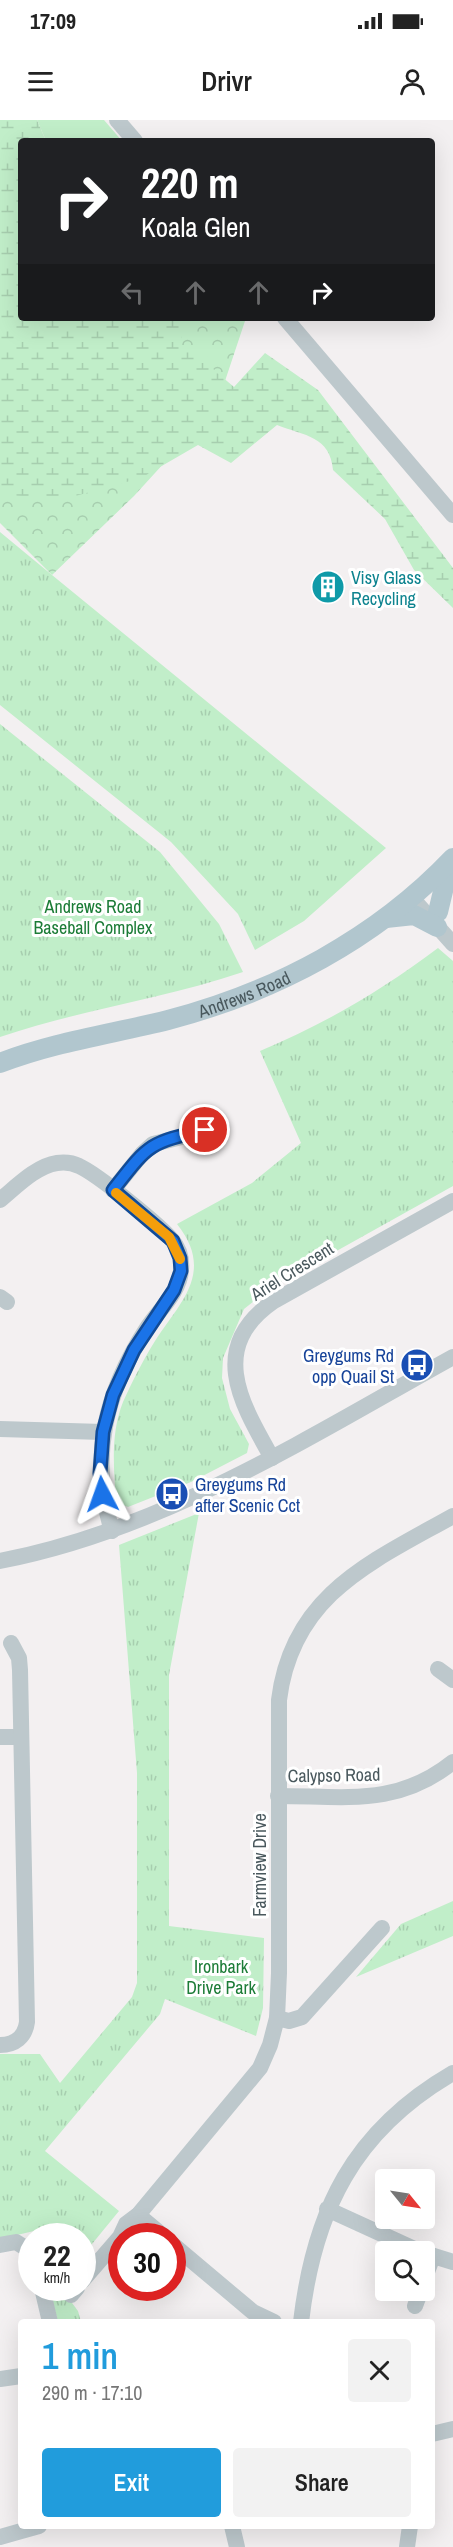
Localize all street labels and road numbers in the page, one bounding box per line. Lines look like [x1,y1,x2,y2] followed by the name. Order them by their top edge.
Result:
[194,965,294,1023] street label: Andrews Road
[245,1236,338,1307] street label: Ariel Crescent
[287,1762,381,1788] street label: Calypso Road
[247,1813,272,1917] street label: Farmview Drive

